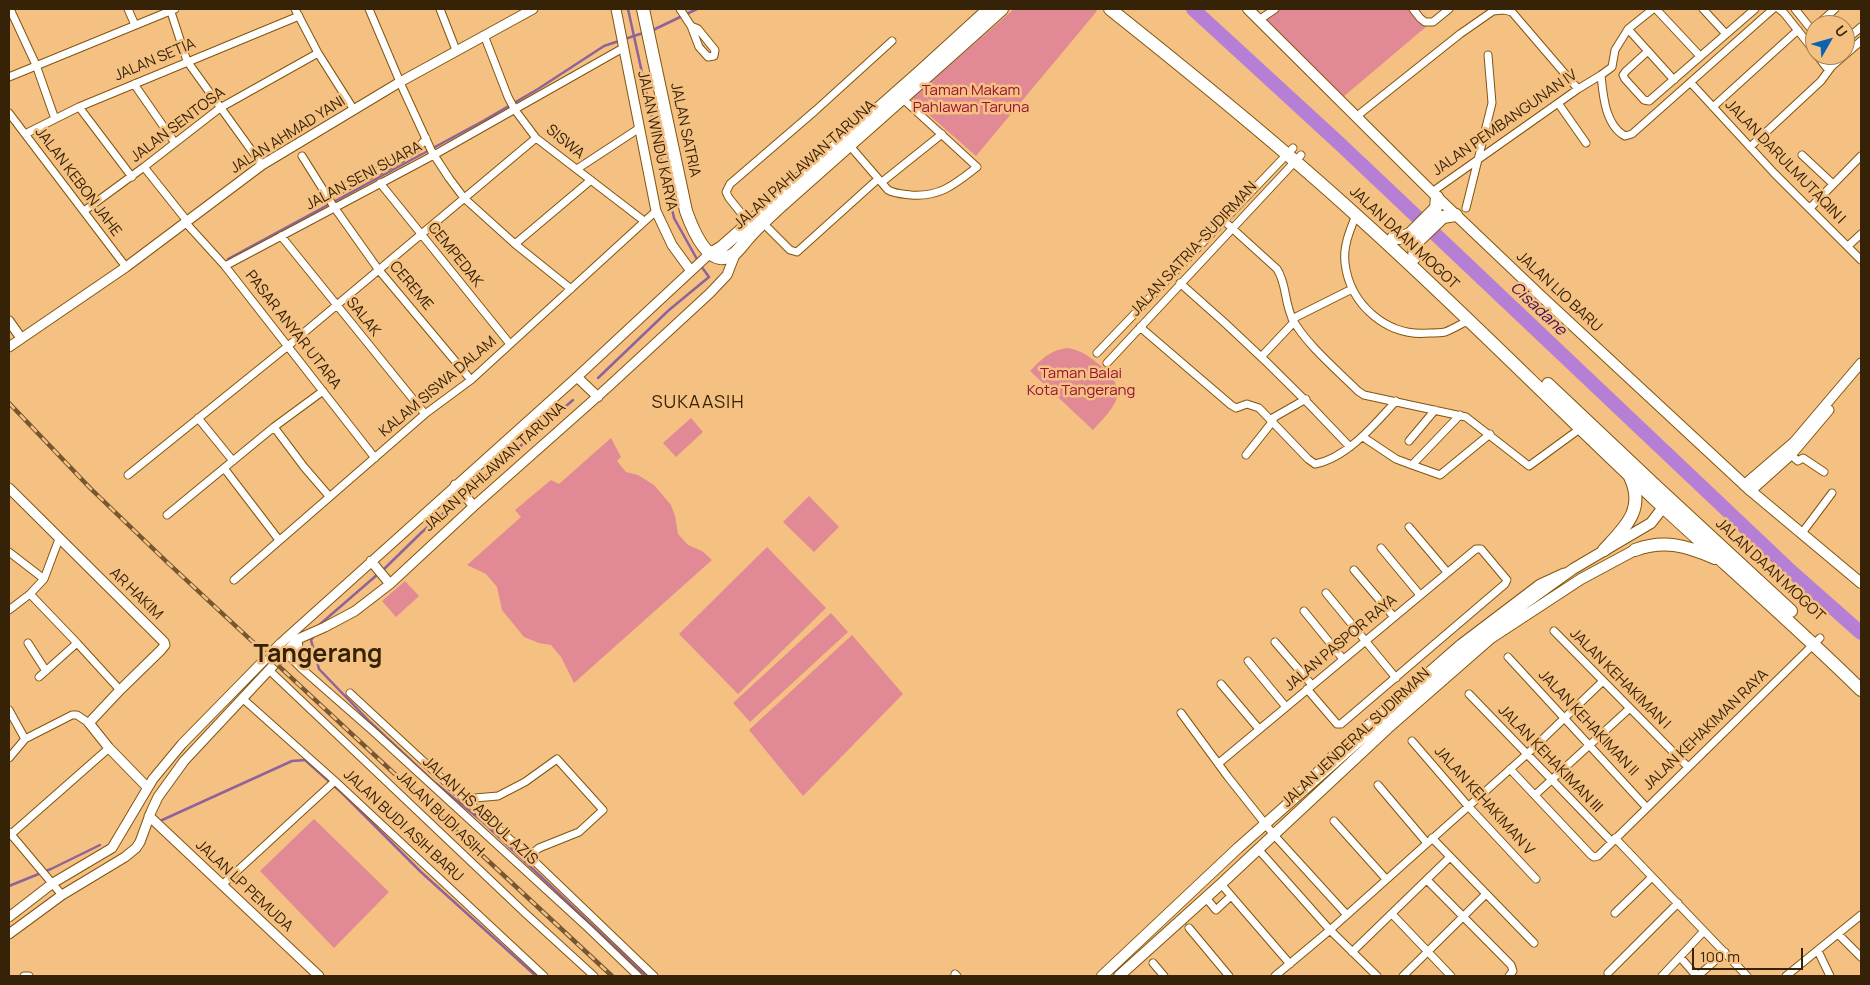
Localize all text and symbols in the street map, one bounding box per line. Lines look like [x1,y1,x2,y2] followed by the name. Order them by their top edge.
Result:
[1805,15,1855,65] north arrow
[1831,21,1852,41] text: U
[112,35,198,85] street label: JALAN SETIA
[1429,66,1581,180] street label: JALAN PEMBANGUNAN IV
[633,69,681,213] street label: JALAN WINDU KARYA
[666,81,704,179] street label: JALAN SATRIA
[913,82,1029,117] park label: Taman Makam Pahlawan Taruna
[127,84,229,166] street label: JALAN SENTOSA
[227,92,349,178] street label: JALAN AHMAD YANI
[1721,96,1849,228] street label: JALAN DARULMUTAQIN I
[730,97,880,233] street label: JALAN PAHLAWAN TARUNA
[542,121,588,163] street label: SISWA
[31,124,125,240] street label: JALAN KEBON JAHE
[303,138,425,214] street label: JALAN SENI SUARA
[1127,178,1261,320] street label: JALAN SATRIA-SUDIRMAN
[1346,183,1462,293] street label: JALAN DAAN MOGOT
[424,219,486,291] street label: CEMPEDAK
[1513,248,1605,336] street label: JALAN LIO BARU
[385,258,437,314] street label: CEREME
[241,267,345,393] street label: PASAR ANYAR UTARA
[1506,278,1570,340] water label: Cisadane
[342,294,384,340] street label: SALAK
[376,333,500,441] street label: KALAM SISWA DALAM
[1027,365,1135,400] park label: Taman Balai Kota Tangerang
[650,392,746,414] district label: SUKAASIH
[420,399,570,535] street label: JALAN PAHLAWAN TARUNA
[1712,515,1828,625] street label: JALAN DAAN MOGOT
[106,564,166,624] street label: AR HAKIM
[1281,591,1401,695] street label: JALAN PASPOR RAYA
[1566,625,1674,733] street label: JALAN KEHAKIMAN I
[254,640,382,670] district label: Tangerang
[1278,665,1434,811] street label: JALAN JENDERAL SUDIRMAN
[1534,666,1642,780] street label: JALAN KEHAKIMAN II
[1640,666,1772,794] street label: JALAN KEHAKIMAN RAYA
[1494,702,1606,816] street label: JALAN KEHAKIMAN III
[1430,743,1538,859] street label: JALAN KEHAKIMAN V
[419,753,541,869] street label: JALAN HS ABDUL AZIS
[340,766,466,886] street label: JALAN BUDI ASIH BARU
[392,768,488,860] street label: JALAN BUDI ASIH
[192,836,296,936] street label: JALAN LP PEMUDA
[1695,938,1806,970] scale bar
[1700,946,1740,967] text: 100 m

